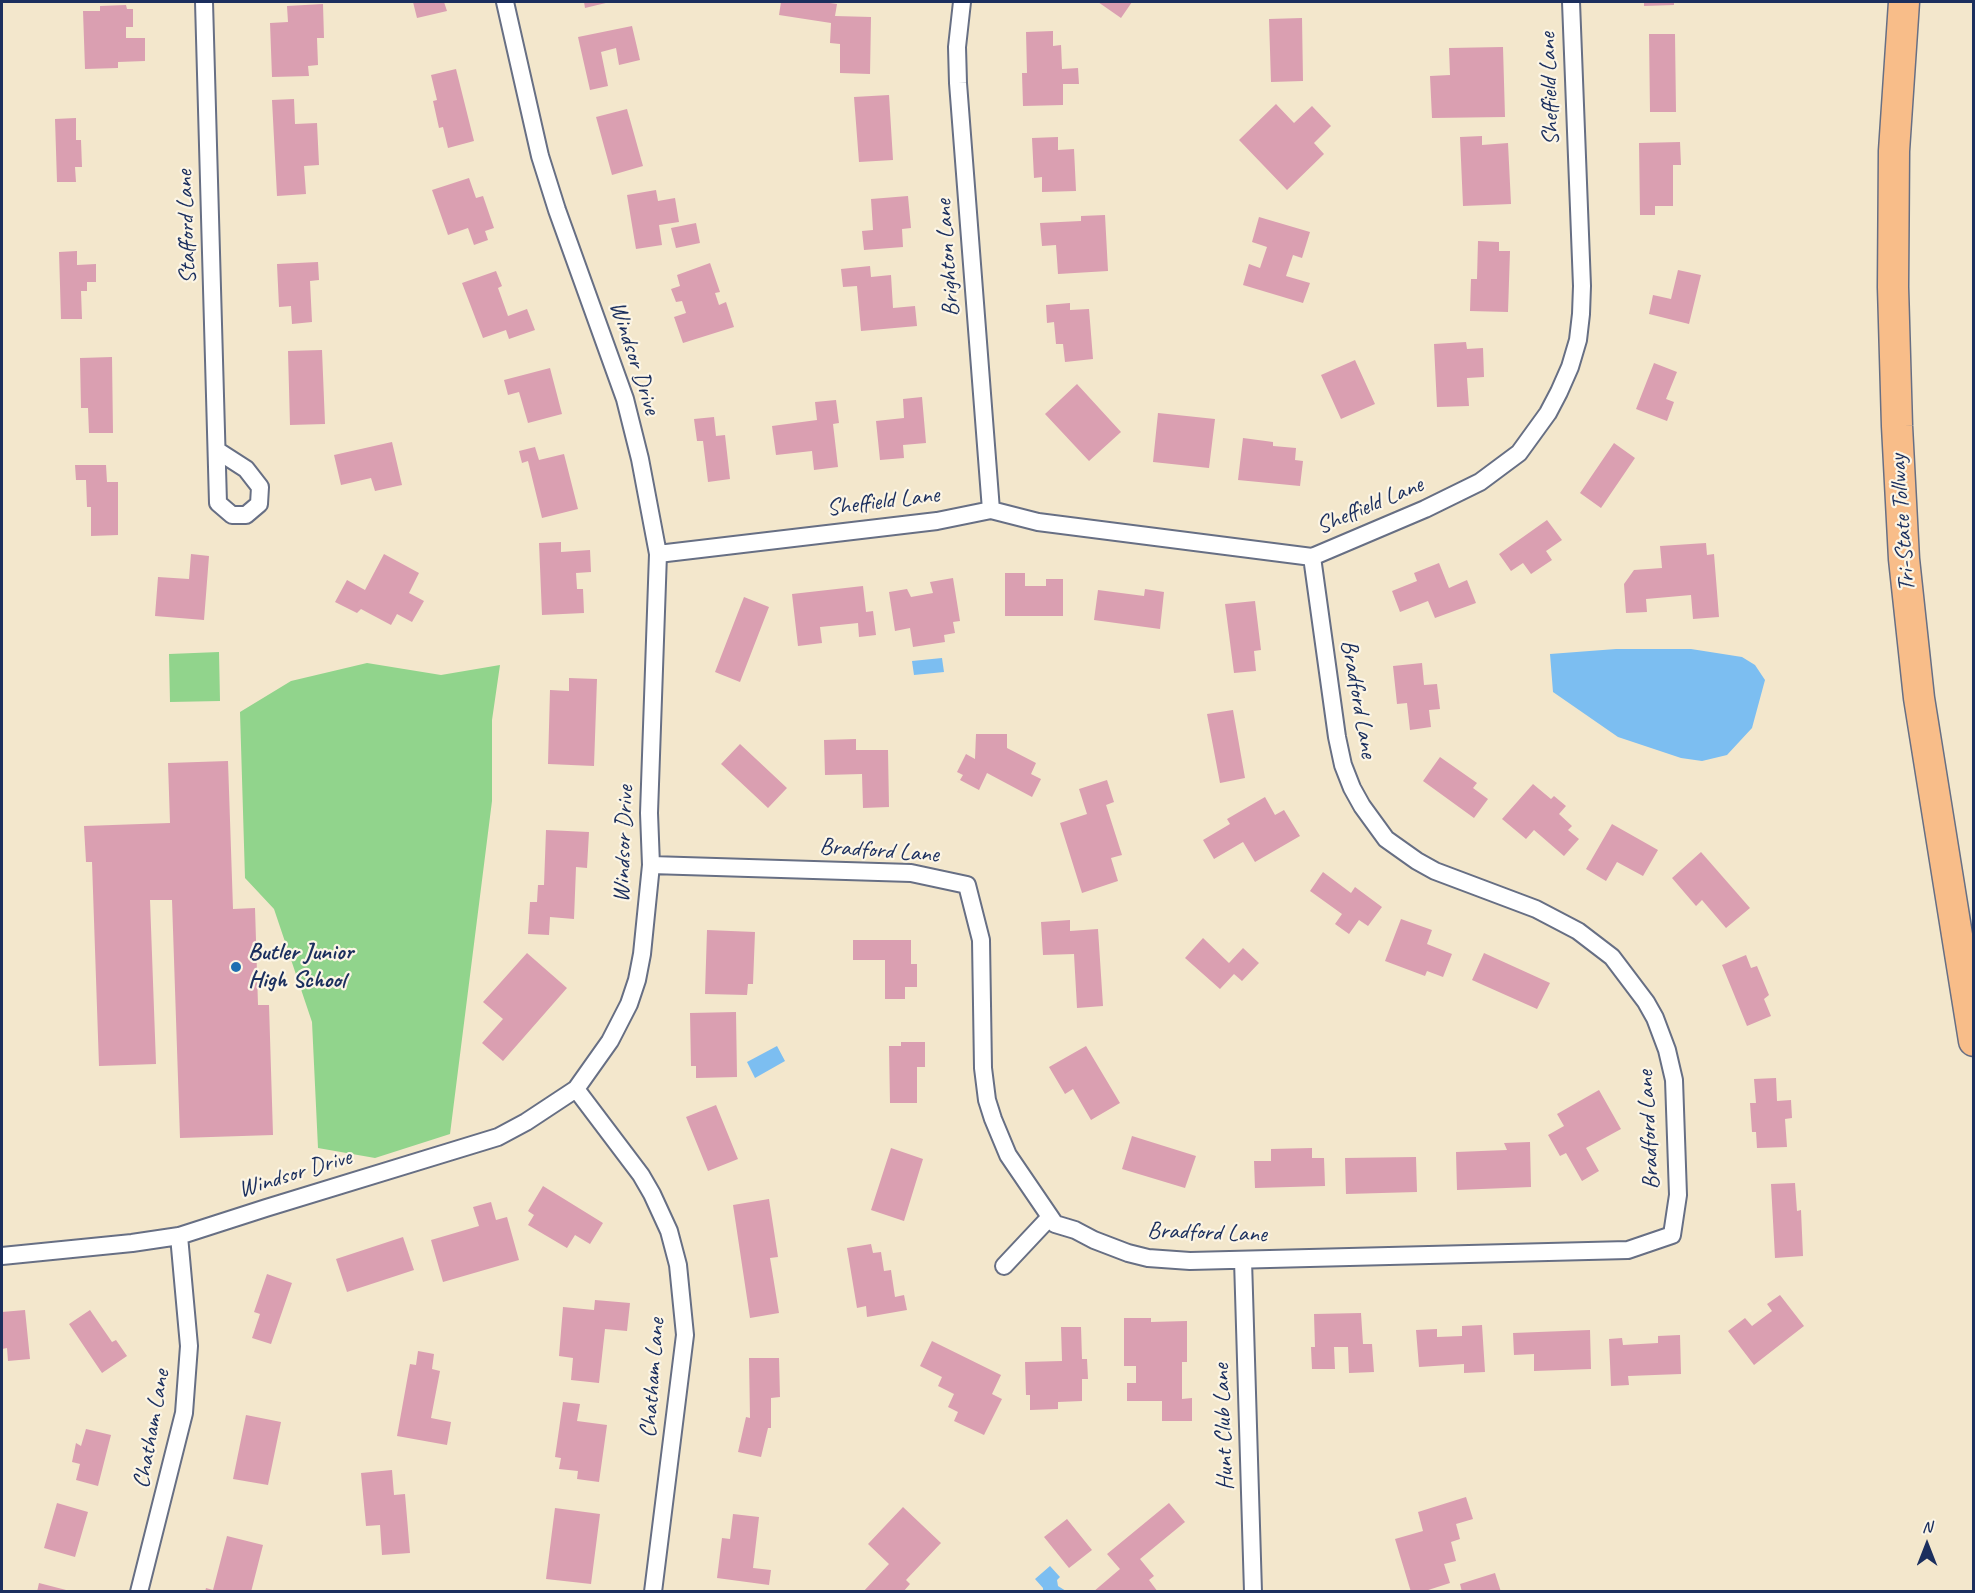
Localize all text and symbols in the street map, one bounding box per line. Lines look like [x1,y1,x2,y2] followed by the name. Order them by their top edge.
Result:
[1534,32,1566,146] street label: Sheffield Lane
[171,169,203,285] street label: Stafford Lane
[930,198,966,318] street label: Brighton Lane
[602,298,666,418] street label: Windsor Drive
[1884,453,1922,593] street label: Tri-State Tollway
[1312,471,1428,541] street label: Sheffield Lane
[825,481,941,523] street label: Sheffield Lane
[1333,638,1383,760] street label: Bradford Lane
[608,785,640,903] street label: Windsor Drive
[818,832,940,870] street label: Bradford Lane
[248,939,353,995] place label: Butler Junior High School
[229,960,243,974] marker: Butler Junior High School
[1631,1070,1667,1190] street label: Bradford Lane
[235,1143,355,1205] street label: Windsor Drive
[1147,1217,1267,1249] street label: Bradford Lane
[634,1317,672,1439] street label: Chatham Lane
[1207,1363,1241,1491] street label: Hunt Club Lane
[127,1367,177,1491] street label: Chatham Lane
[1897,1515,1957,1575] north arrow
[1922,1517,1932,1537] text: N

